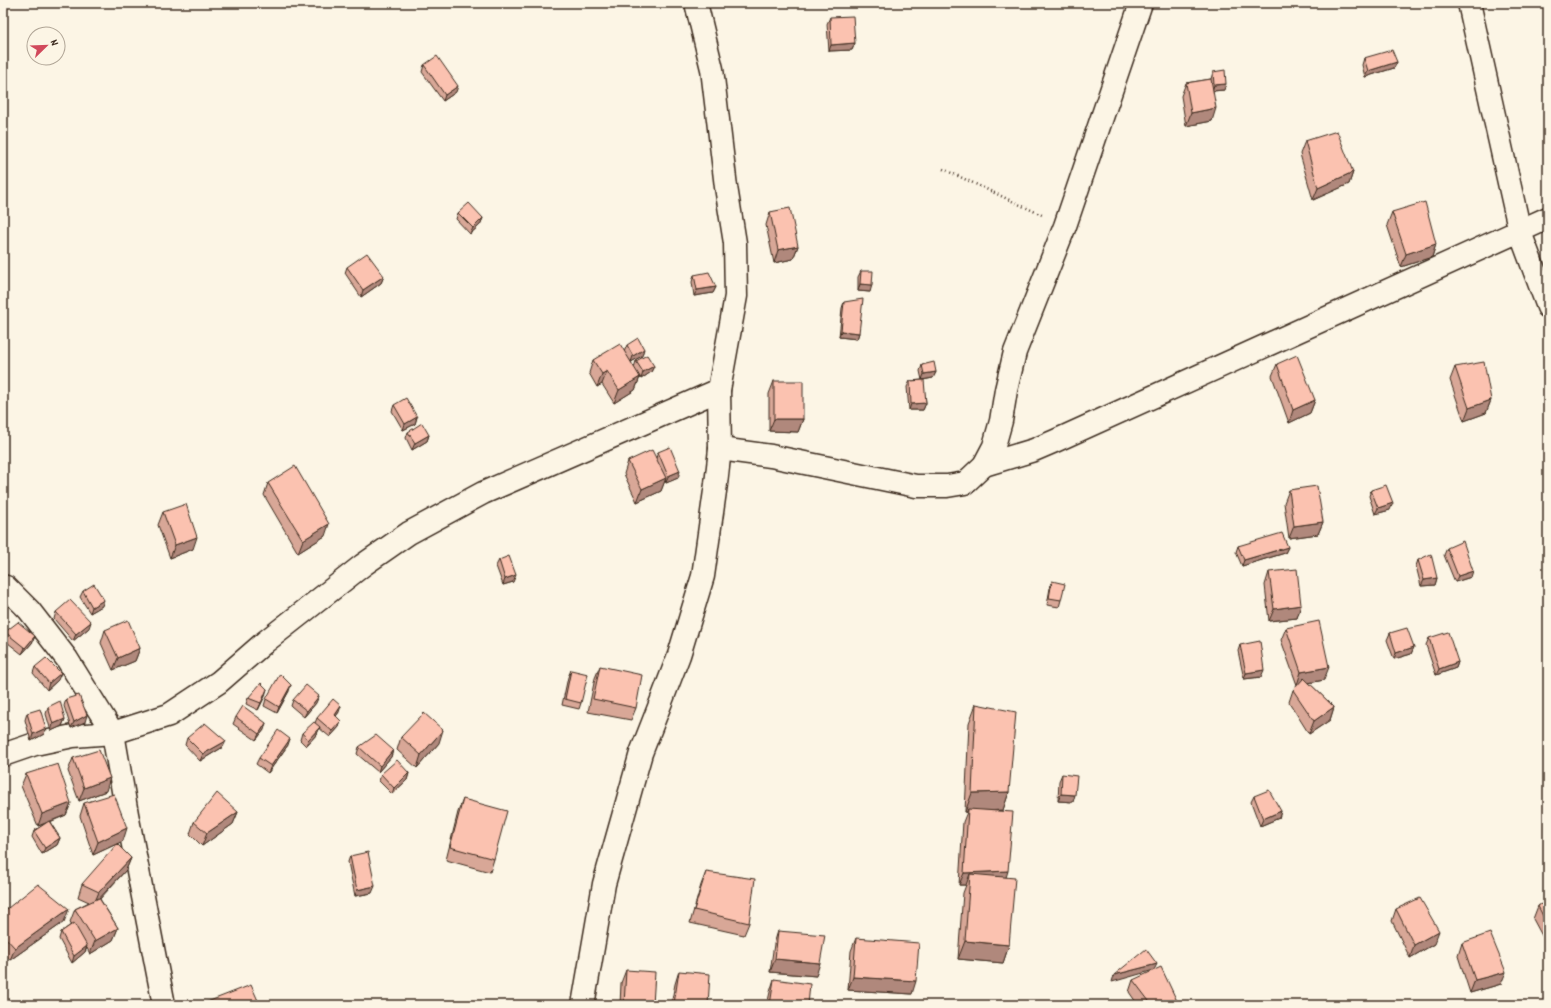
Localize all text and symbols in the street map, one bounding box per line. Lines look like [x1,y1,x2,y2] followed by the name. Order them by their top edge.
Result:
[26,26,66,66] north arrow
[45,37,62,49] text: N

